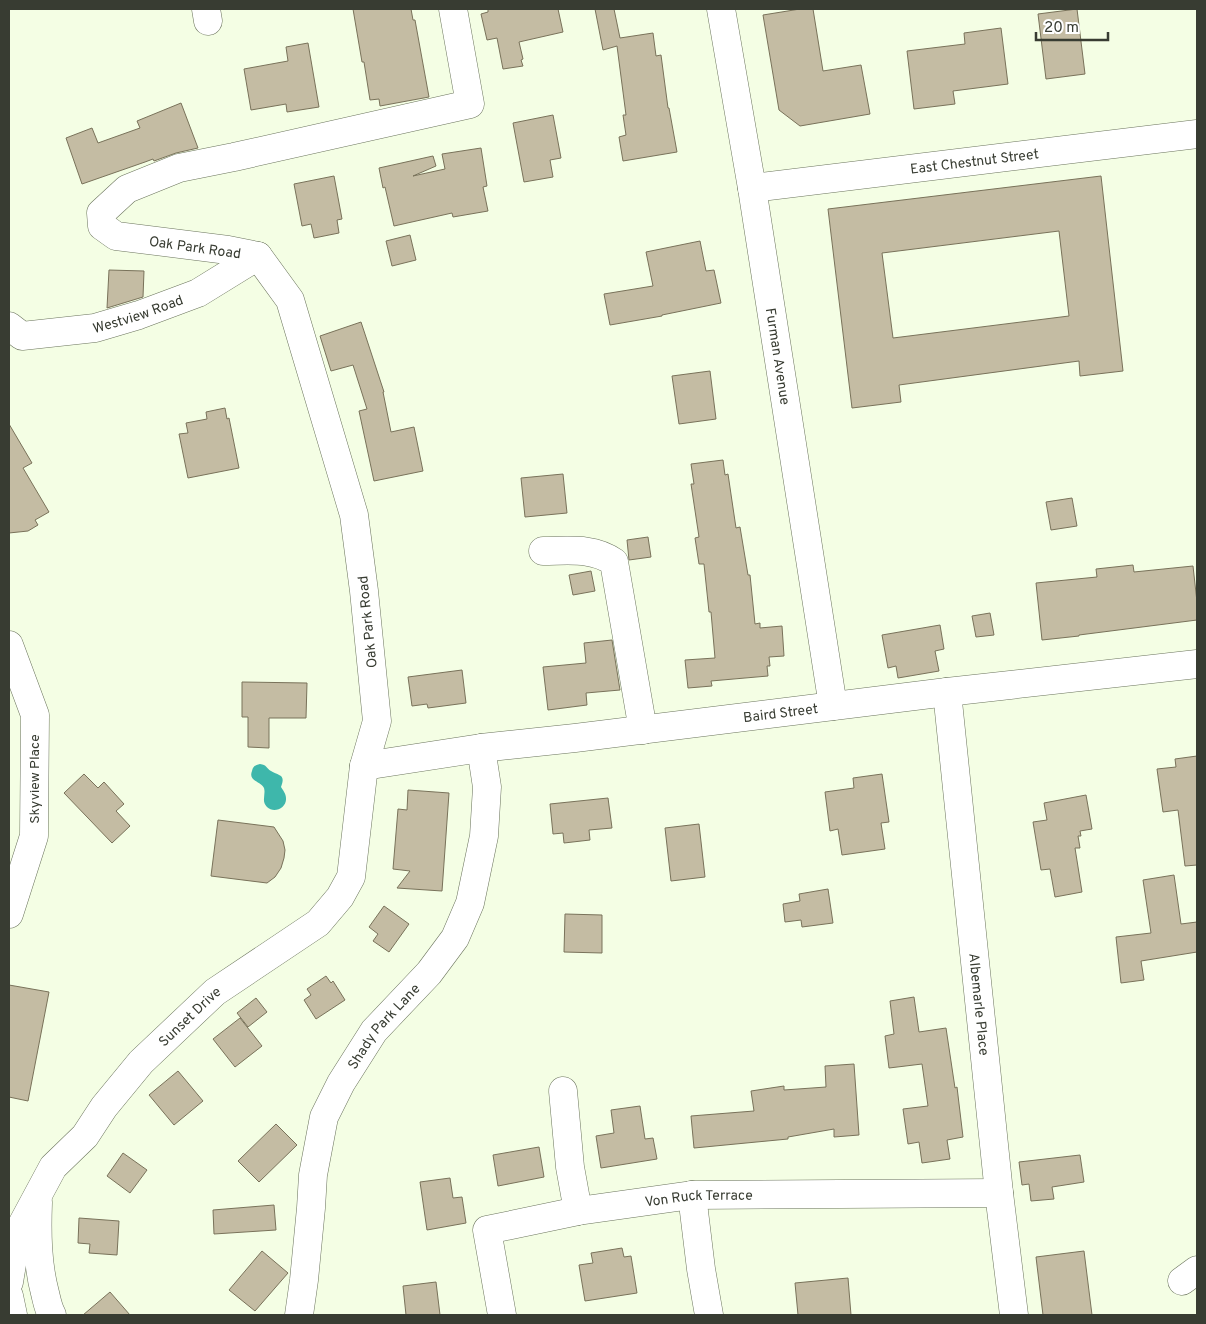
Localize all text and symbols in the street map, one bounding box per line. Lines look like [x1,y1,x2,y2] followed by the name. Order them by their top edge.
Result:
[1036,10,1108,42] scale bar
[1044,19,1079,38] text: 20 m
[909,146,1040,179] street label: East Chestnut Street
[148,234,242,263] street label: Oak Park Road
[91,292,186,338] street label: Westview Road
[761,307,793,406] street label: Furman Avenue
[355,575,382,669] street label: Oak Park Road
[742,701,819,727] street label: Baird Street
[27,734,44,824] street label: Skyview Place
[964,952,992,1057] street label: Albemarle Place
[345,981,424,1073] street label: Shady Park Lane
[156,983,225,1051] street label: Sunset Drive
[644,1188,753,1212] street label: Von Ruck Terrace

